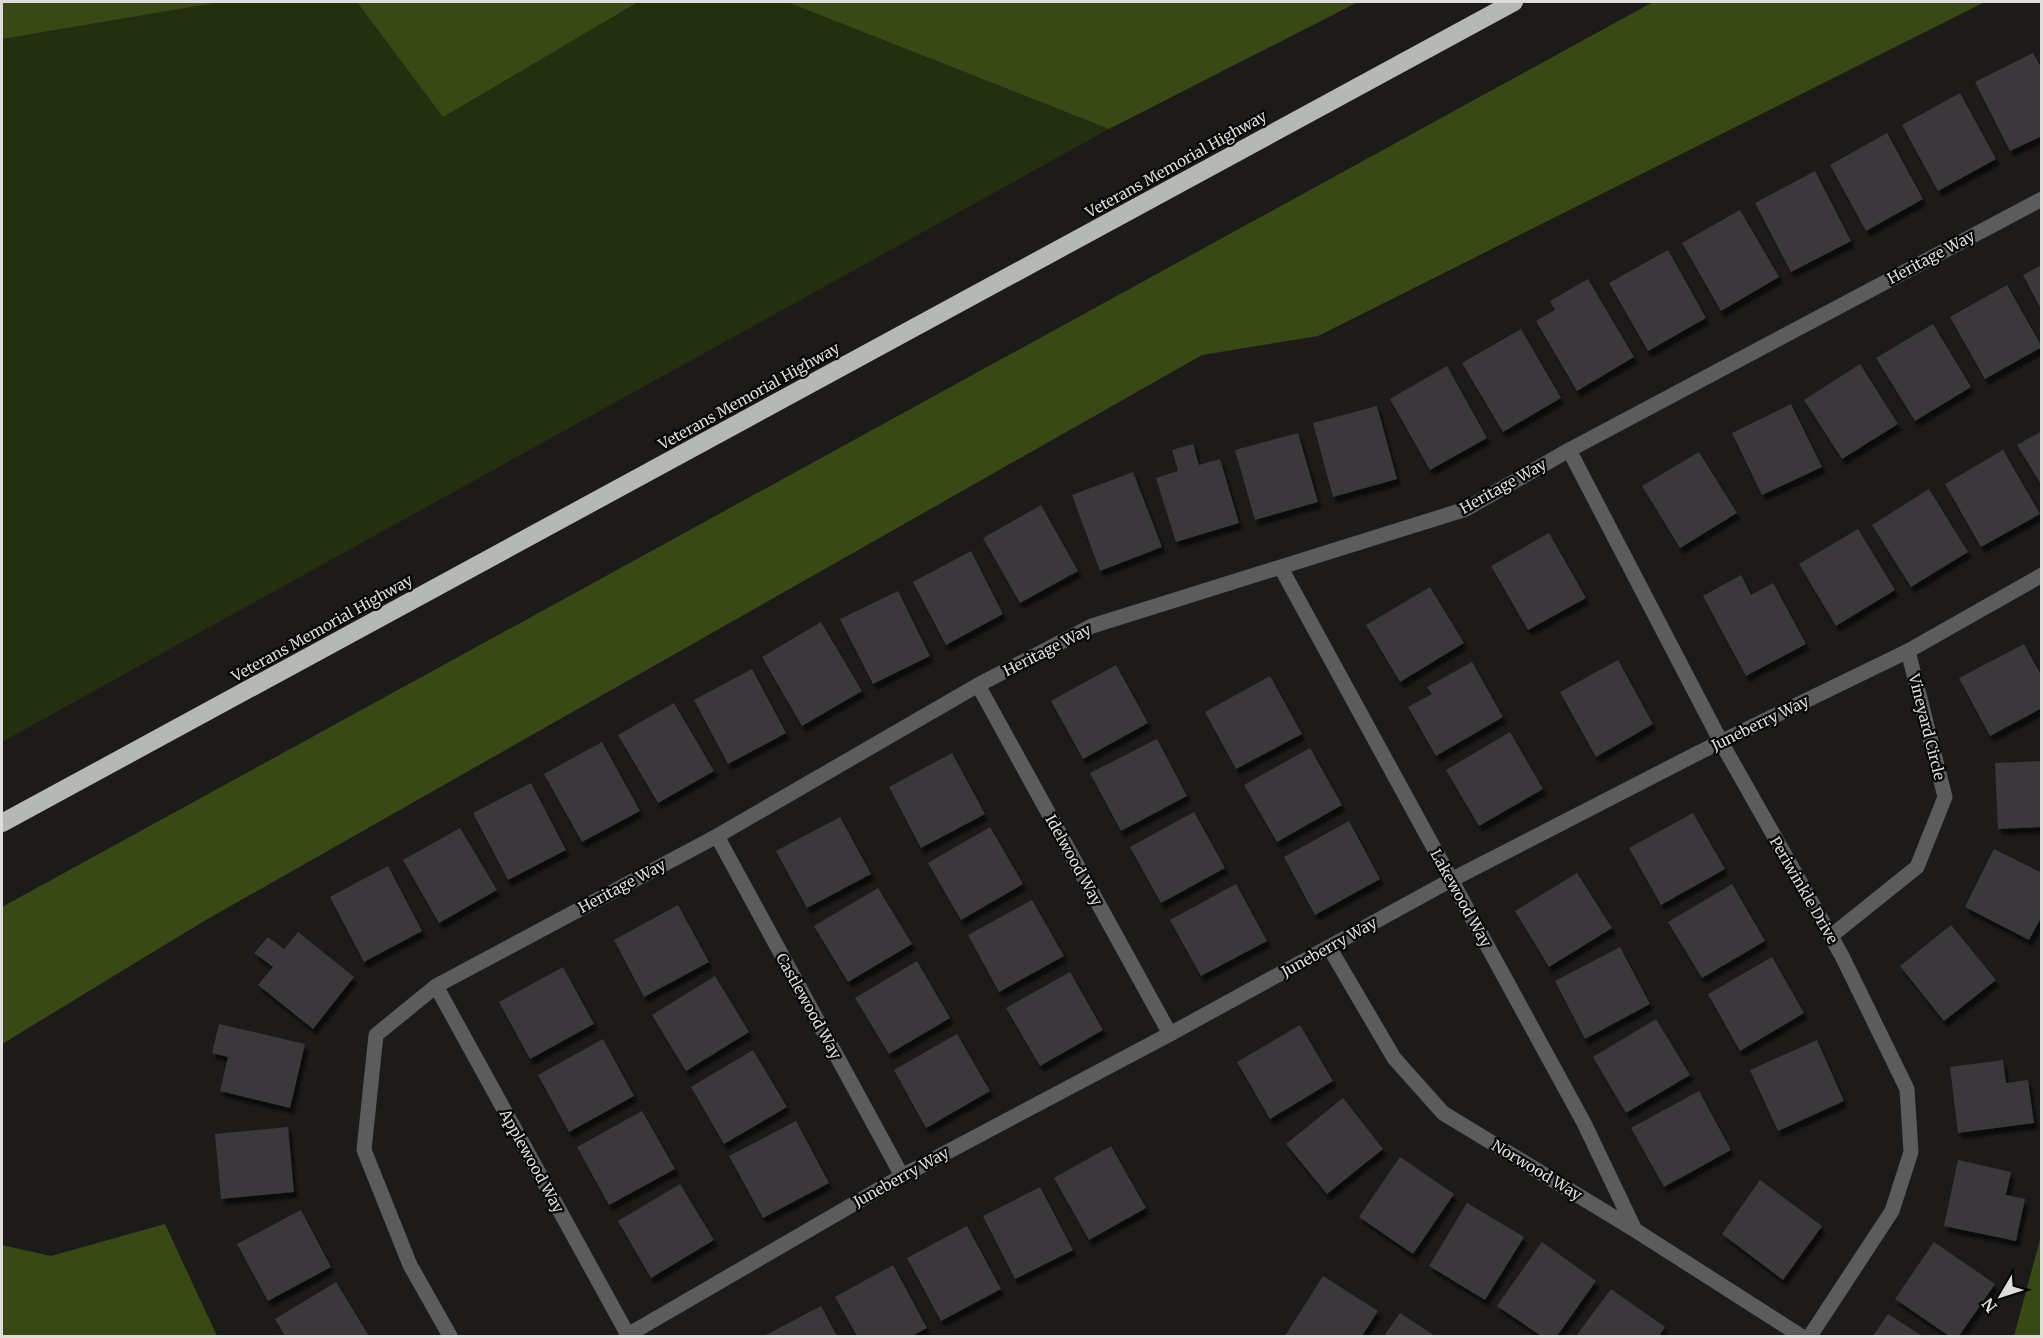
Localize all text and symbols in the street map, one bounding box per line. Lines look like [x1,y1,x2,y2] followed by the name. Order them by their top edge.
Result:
[1081,106,1270,222] street label: Veterans Memorial Highway
[1884,226,1978,288] street label: Heritage Way
[654,338,843,454] street label: Veterans Memorial Highway
[1456,454,1550,518] street label: Heritage Way
[227,570,416,686] street label: Veterans Memorial Highway
[1000,620,1094,680] street label: Heritage Way
[1904,671,1949,782] street label: Vineyard Circle
[1707,691,1812,755] street label: Juneberry Way
[1041,811,1107,909] street label: Idelwood Way
[1766,833,1843,947] street label: Periwinkle Drive
[1426,846,1496,951] street label: Lakewood Way
[575,855,669,917] street label: Heritage Way
[1277,913,1380,982] street label: Juneberry Way
[772,950,846,1062] street label: Castlewood Way
[495,1105,568,1216] street label: Applewood Way
[1489,1136,1586,1204] street label: Norwood Way
[849,1143,952,1212] street label: Juneberry Way
[1971,1266,2031,1326] north arrow
[1977,1294,2001,1317] text: N

